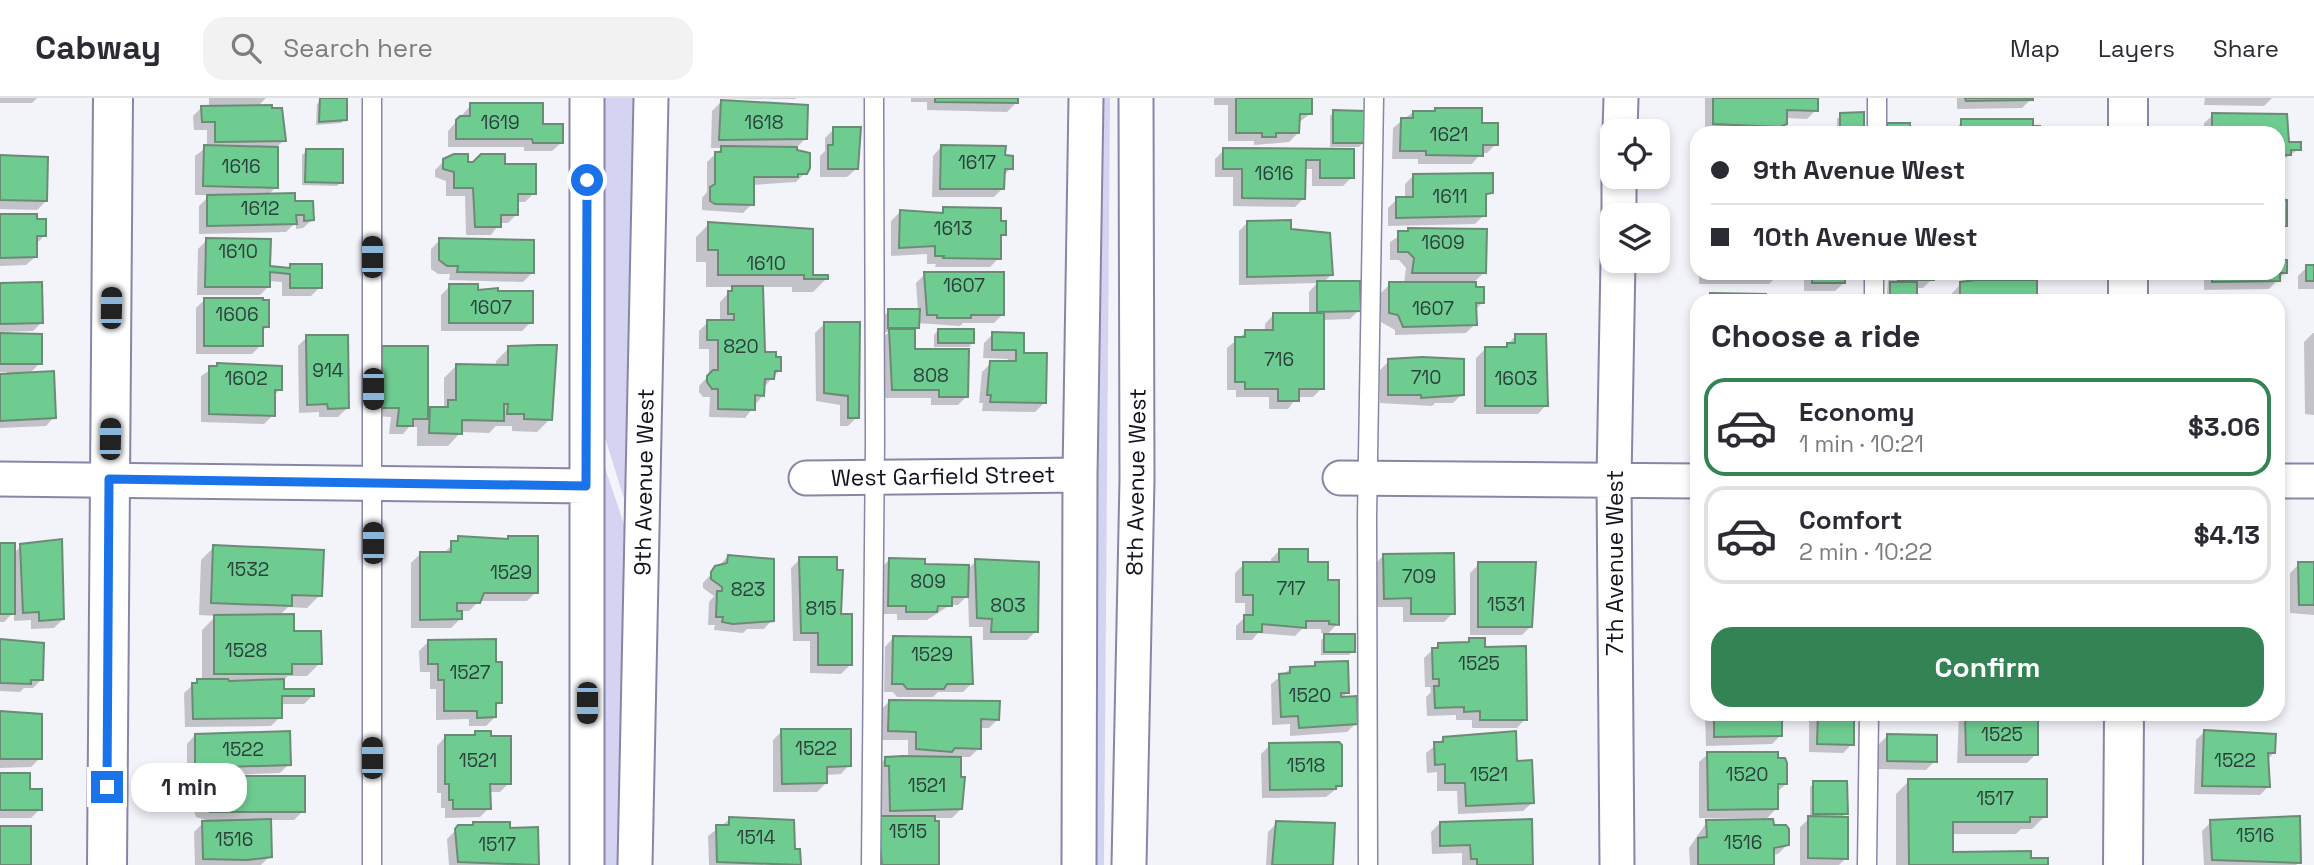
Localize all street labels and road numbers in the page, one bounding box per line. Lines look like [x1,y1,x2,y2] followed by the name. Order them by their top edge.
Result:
[627,388,661,576] street label: 9th Avenue West
[1119,388,1153,576] street label: 8th Avenue West
[831,459,1055,493] street label: West Garfield Street
[1600,470,1630,656] street label: 7th Avenue West

